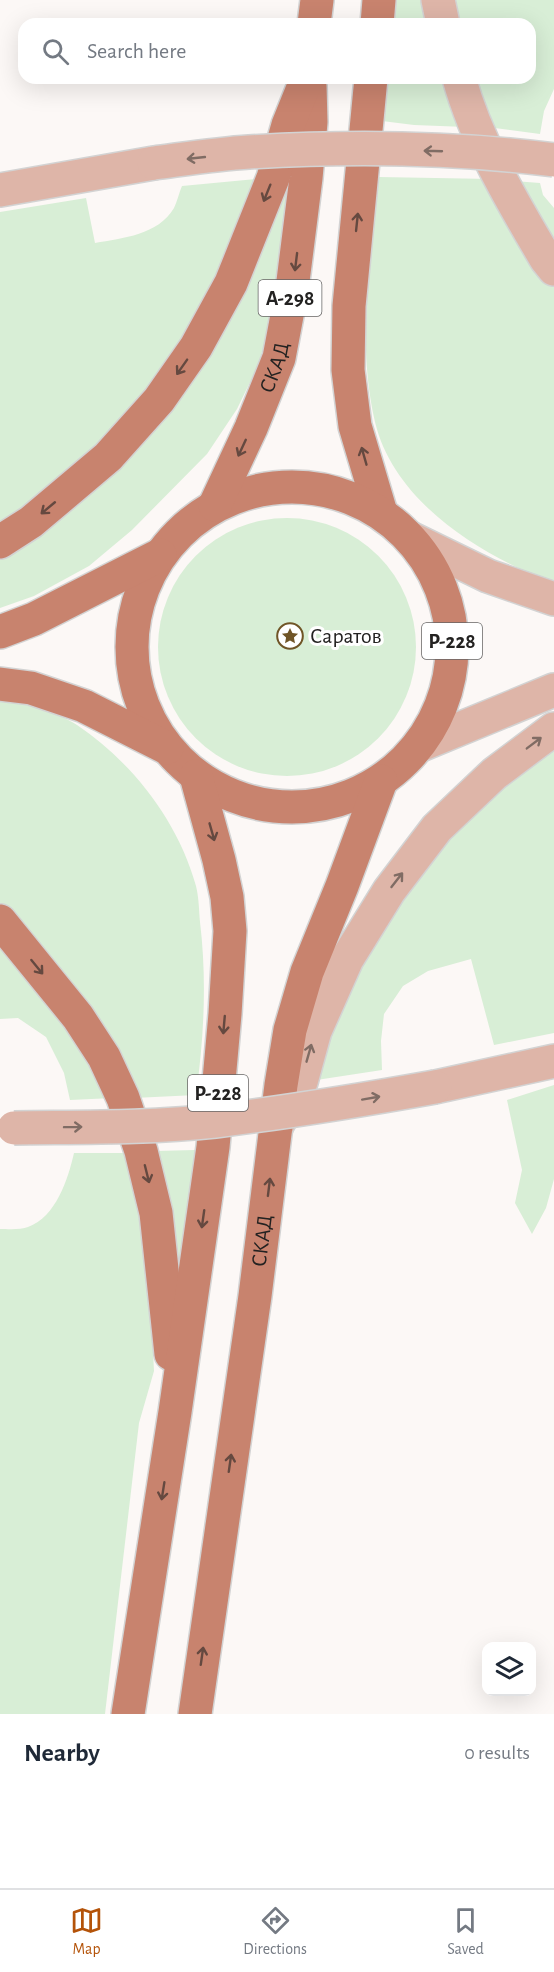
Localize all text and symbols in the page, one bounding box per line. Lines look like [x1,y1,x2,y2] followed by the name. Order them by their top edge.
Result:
[18,18,536,84] search box
[39,35,72,68] icon: search
[87,40,186,62] text: Search here
[424,145,444,156] one-way arrow
[187,153,207,164] one-way arrow
[261,183,272,201] one-way arrow
[352,212,363,232] one-way arrow
[290,251,301,271] one-way arrow
[258,280,322,316] road number: А-298
[255,340,293,396] street label: СКАД
[176,359,188,375] one-way arrow
[235,438,247,456] one-way arrow
[358,447,369,466] one-way arrow
[41,501,56,515] one-way arrow
[275,621,305,651] place icon: Саратов
[422,623,482,659] road number: Р-228
[310,625,382,647] place label: Саратов
[526,737,542,750] one-way arrow
[207,822,218,841] one-way arrow
[391,873,404,889] one-way arrow
[31,958,44,974] one-way arrow
[218,1014,229,1034] one-way arrow
[304,1044,315,1063] one-way arrow
[188,1075,248,1111] road number: Р-228
[361,1093,380,1104] one-way arrow
[62,1122,82,1133] one-way arrow
[141,1164,153,1183] one-way arrow
[264,1177,275,1197] one-way arrow
[197,1208,208,1228] one-way arrow
[248,1213,276,1268] street label: СКАД
[225,1454,236,1473] one-way arrow
[157,1480,168,1500] one-way arrow
[482,1642,536,1696] map controls
[482,1642,536,1696] button: layers
[196,1647,207,1666] one-way arrow
[24,1740,100,1766] text: Nearby
[464,1743,530,1763] text: 0 results
[70,1904,103,1959] tab: Map
[243,1904,307,1959] tab: Directions
[447,1904,484,1959] tab: Saved

